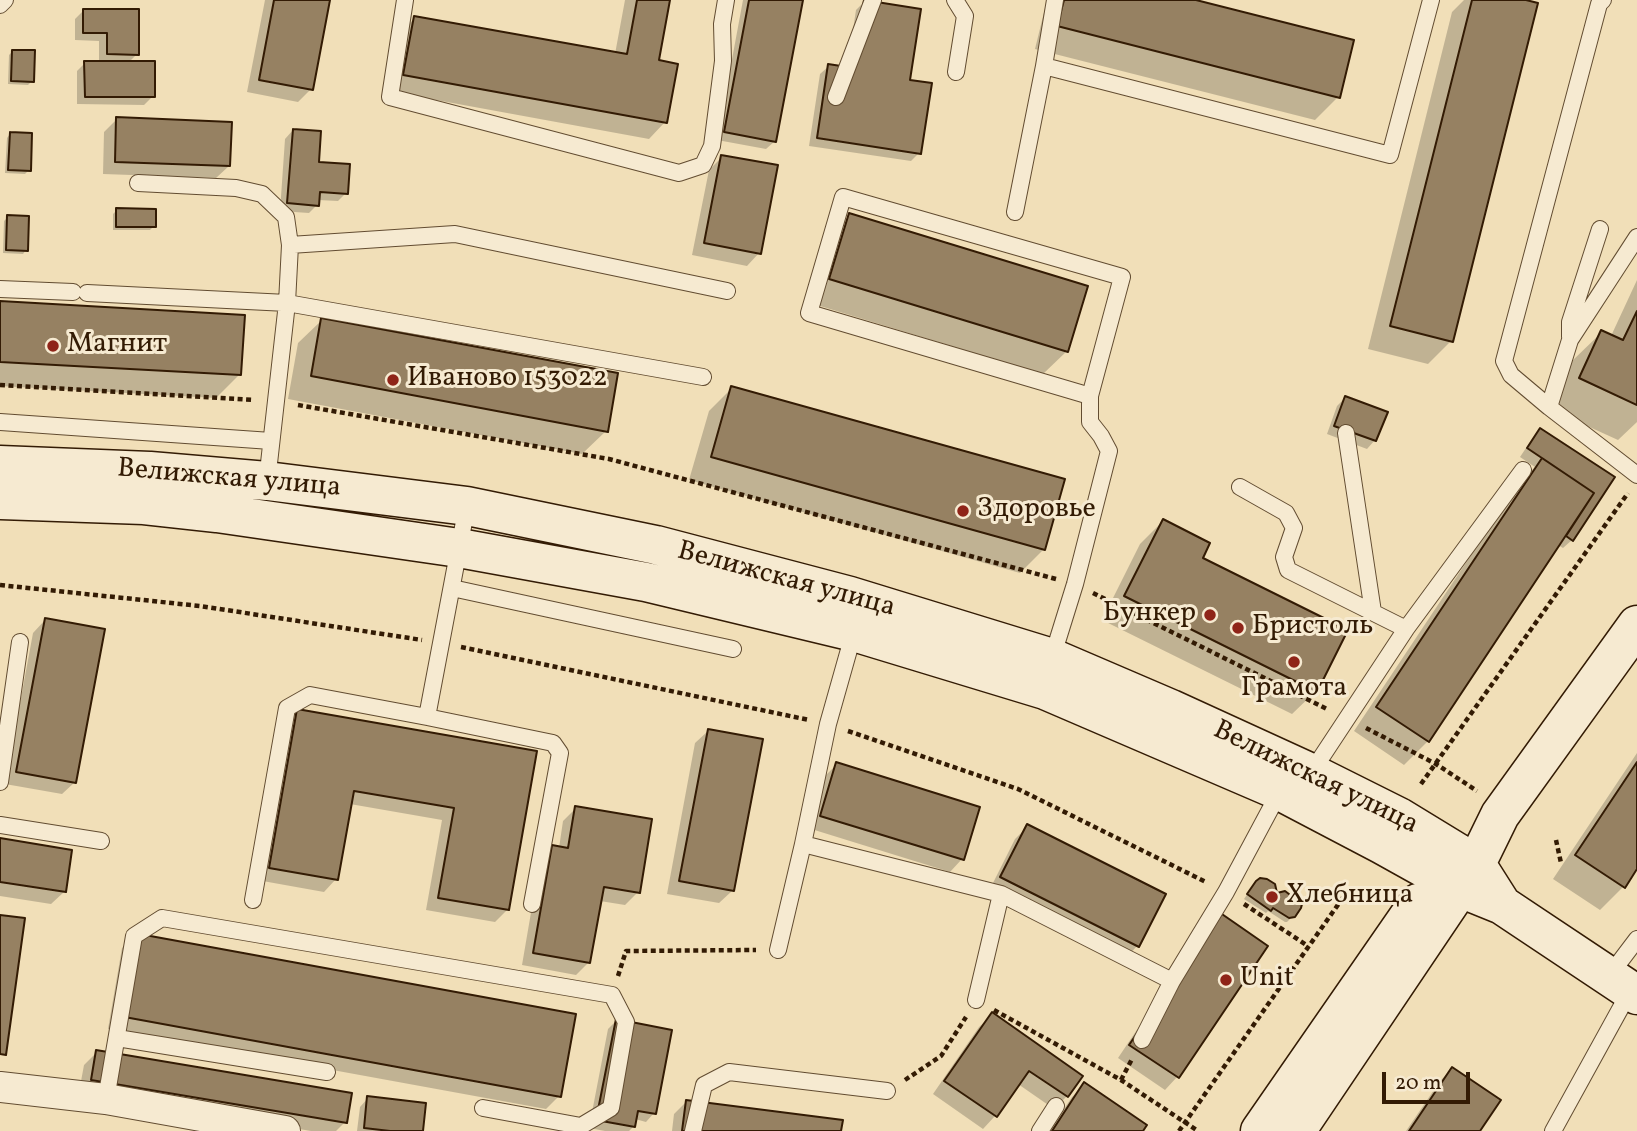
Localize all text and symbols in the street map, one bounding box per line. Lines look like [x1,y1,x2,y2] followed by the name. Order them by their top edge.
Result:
[67,329,167,363] place label: Магнит
[45,338,61,354] marker: Магнит
[407,363,608,397] place label: Иваново 153022
[385,372,401,388] marker: Иваново 153022
[116,453,342,507] street label: Велижская улица
[977,494,1096,528] place label: Здоровье
[955,503,971,519] marker: Здоровье
[673,536,899,626] street label: Велижская улица
[1103,598,1196,632] place label: Бункер
[1202,607,1218,623] marker: Бункер
[1252,611,1373,645] place label: Бристоль
[1230,620,1246,636] marker: Бристоль
[1286,654,1302,670] marker: Грамота
[1241,673,1347,707] place label: Грамота
[1207,715,1423,843] street label: Велижская улица
[1286,880,1413,914] place label: Хлебница
[1264,889,1280,905] marker: Хлебница
[1240,963,1294,997] place label: Unit
[1218,972,1234,988] marker: Unit
[1385,1058,1472,1102] scale bar
[1395,1069,1441,1098] text: 20 m

